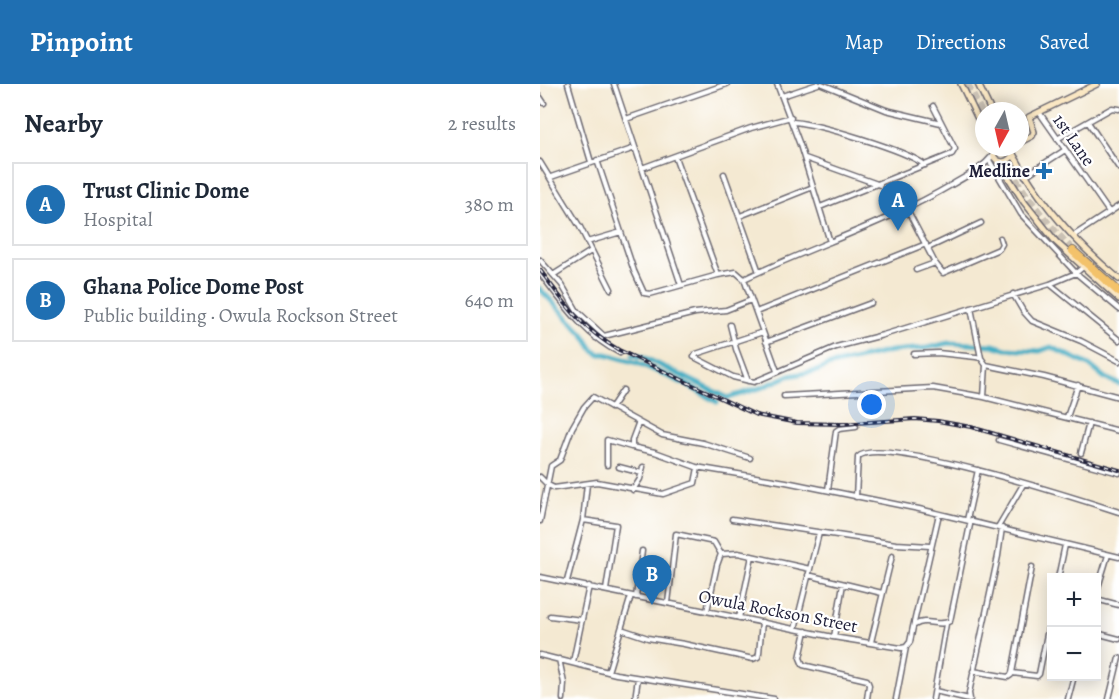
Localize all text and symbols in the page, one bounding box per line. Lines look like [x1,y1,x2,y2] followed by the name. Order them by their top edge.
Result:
[30,23,133,61] text: Pinpoint
[845,28,883,56] text: Map
[916,28,1006,56] text: Directions
[1039,28,1089,56] text: Saved
[975,102,1029,156] north arrow
[24,106,103,141] text: Nearby
[1047,109,1101,171] street label: 1st Lane
[448,110,516,137] text: 2 results
[969,159,1030,183] place label: Medline
[1035,162,1053,180] marker: Medline
[83,176,249,206] text: Trust Clinic Dome
[878,182,918,231] pin: A
[39,191,52,218] text: A
[465,191,514,218] text: 380 m
[83,206,153,233] text: Hospital
[83,272,304,302] text: Ghana Police Dome Post
[39,287,52,314] text: B
[464,287,514,314] text: 640 m
[83,302,398,329] text: Public building · Owula Rockson Street
[857,390,886,419] your location
[632,556,672,605] pin: B
[1047,573,1101,681] map controls
[1047,573,1101,627] button: +
[697,584,860,638] street label: Owula Rockson Street
[1047,627,1101,681] button: −

